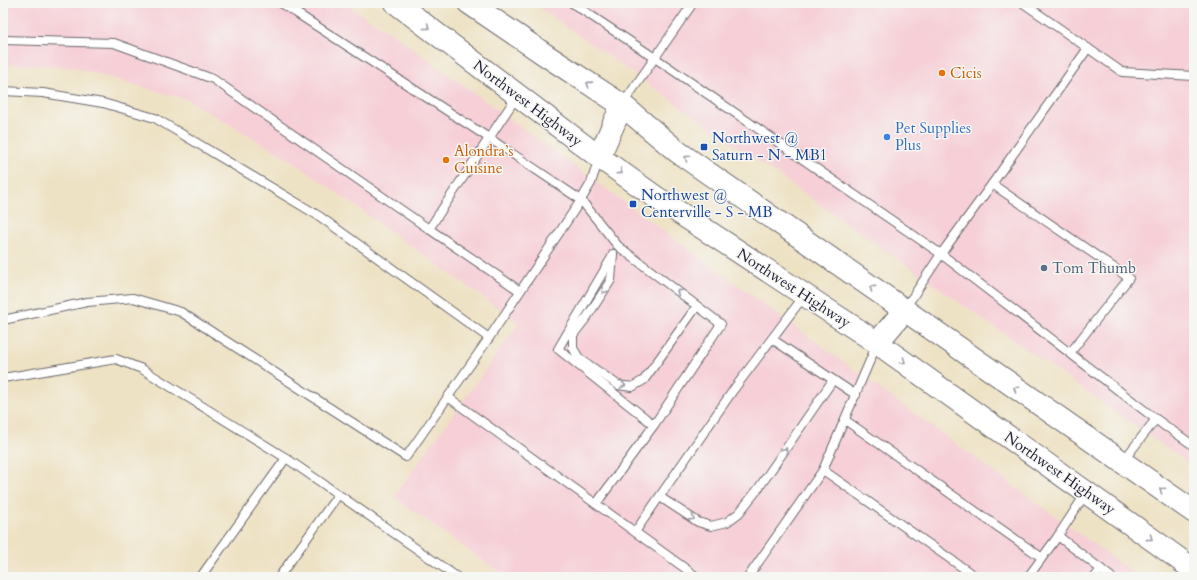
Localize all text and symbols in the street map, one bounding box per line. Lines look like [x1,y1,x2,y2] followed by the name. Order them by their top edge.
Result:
[422,22,429,29] one-way arrow
[469,55,587,151] street label: Northwest Highway
[950,63,982,83] place label: Cicis
[937,68,947,78] marker: Cicis
[586,81,593,89] one-way arrow
[895,118,971,155] place label: Pet Supplies Plus
[712,128,827,165] place label: Northwest @ Saturn - N - MB1
[882,132,892,142] marker: Pet Supplies Plus
[454,141,513,178] place label: Alondra’s Cuisine
[699,142,709,152] marker: Northwest @ Saturn - N - MB1
[441,155,451,165] marker: Alondra’s Cuisine
[684,155,691,163] one-way arrow
[616,167,623,174] one-way arrow
[641,185,772,222] place label: Northwest @ Centerville - S - MB
[628,199,638,209] marker: Northwest @ Centerville - S - MB
[733,244,855,332] street label: Northwest Highway
[1052,258,1136,278] place label: Tom Thumb
[1039,263,1049,273] marker: Tom Thumb
[870,286,877,293] one-way arrow
[601,287,608,294] one-way arrow
[676,290,683,297] one-way arrow
[898,356,905,363] one-way arrow
[620,380,626,388] one-way arrow
[1013,386,1020,394] one-way arrow
[1000,427,1120,519] street label: Northwest Highway
[780,447,788,454] one-way arrow
[1159,487,1166,495] one-way arrow
[688,514,695,521] one-way arrow
[1146,533,1153,541] one-way arrow

